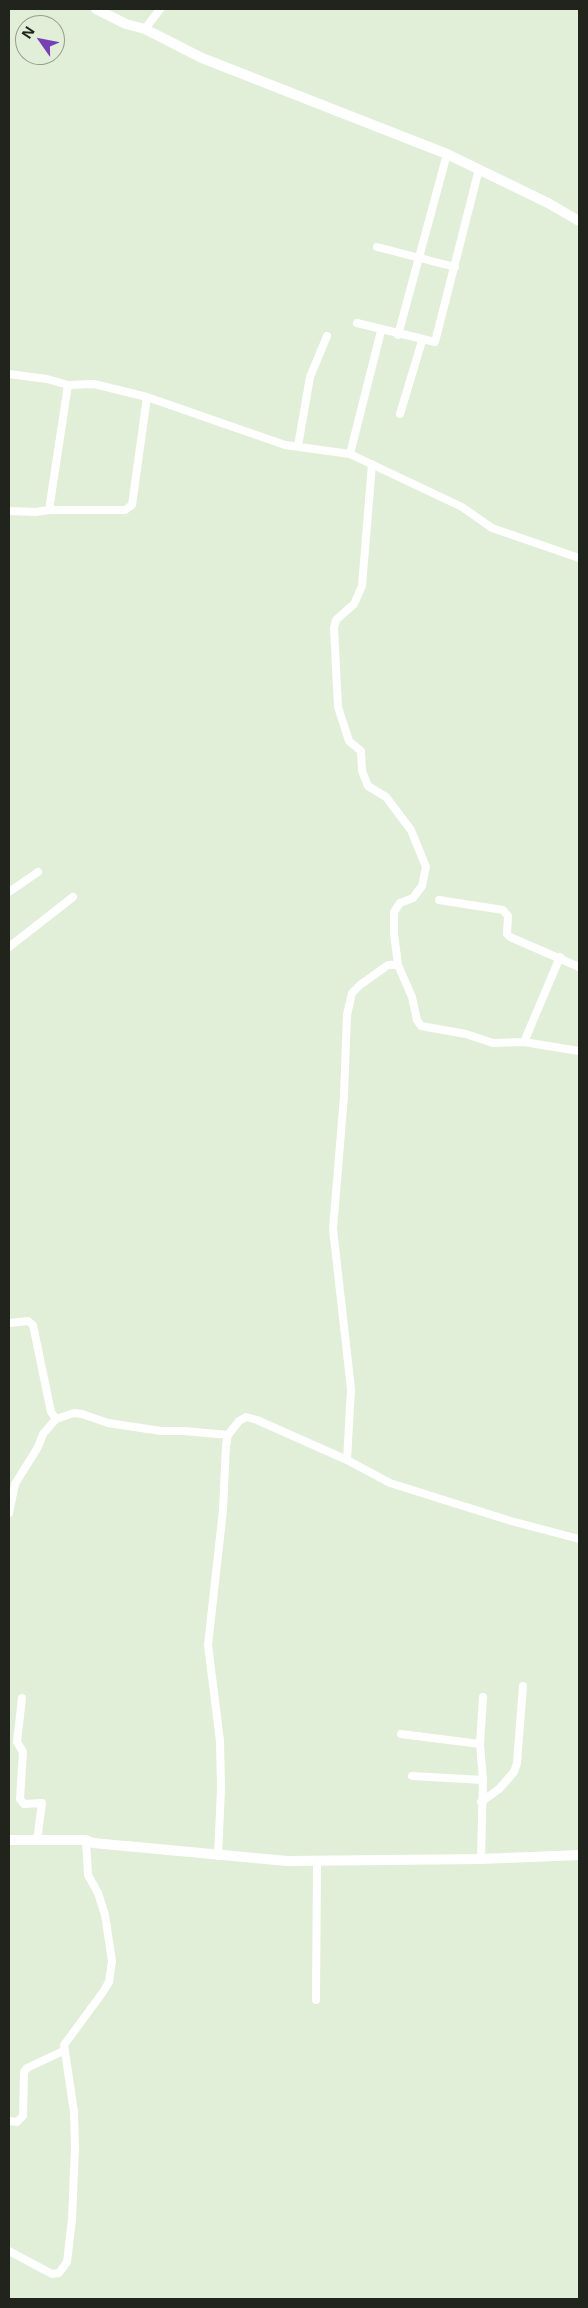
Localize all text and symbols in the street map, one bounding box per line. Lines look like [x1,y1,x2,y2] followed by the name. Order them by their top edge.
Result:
[15,15,65,65] north arrow
[17,22,39,42] text: N

